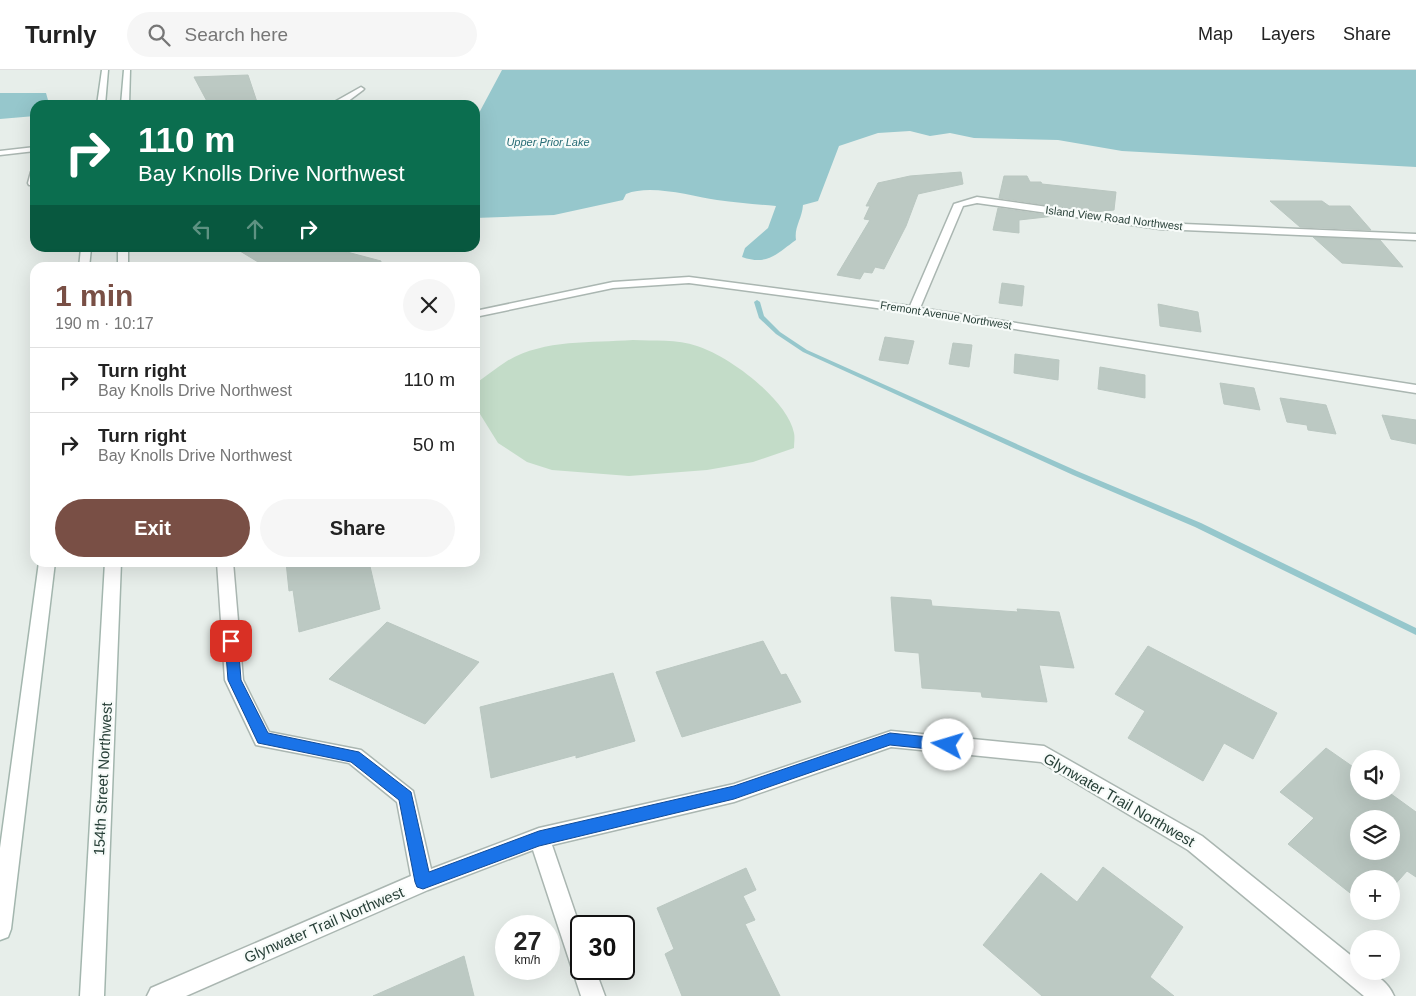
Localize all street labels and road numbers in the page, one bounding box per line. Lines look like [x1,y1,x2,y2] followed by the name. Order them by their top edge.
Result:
[1045,204,1183,232] street label: Island View Road Northwest
[879,299,1013,331] street label: Fremont Avenue Northwest
[90,701,115,856] street label: 154th Street Northwest
[1041,749,1199,850] street label: Glynwater Trail Northwest
[241,883,407,966] street label: Glynwater Trail Northwest

